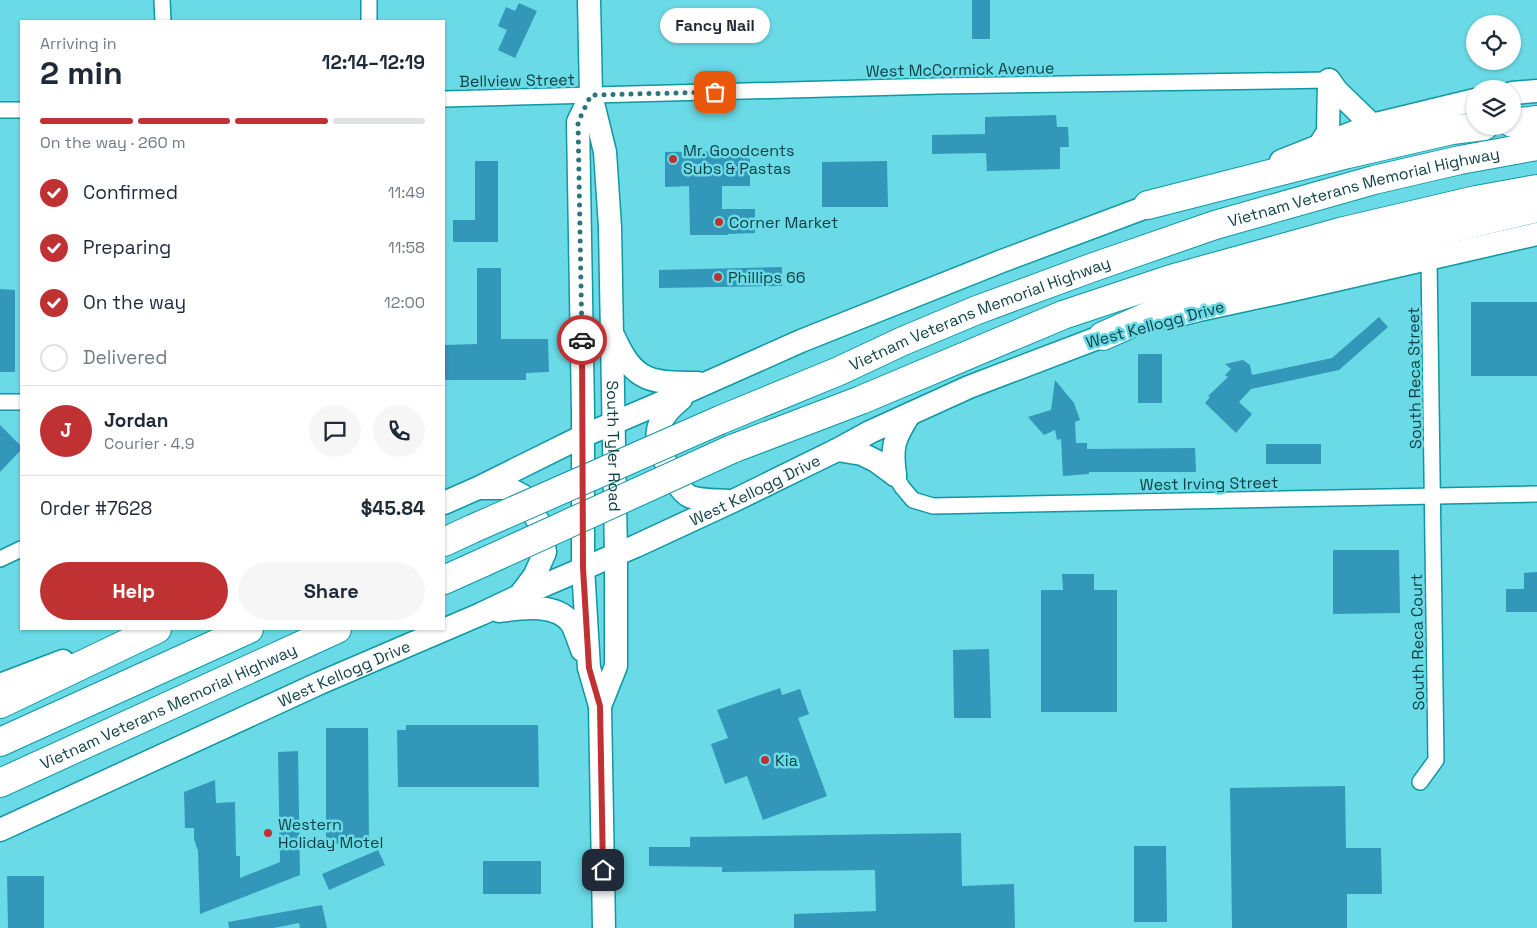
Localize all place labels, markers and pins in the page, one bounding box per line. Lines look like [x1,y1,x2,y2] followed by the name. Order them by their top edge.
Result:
[660,7,770,42] callout: Fancy Nail
[694,71,736,113] pin
[683,140,795,179] place label: Mr. Goodcents Subs & Pastas
[667,153,679,165] marker: Mr. Goodcents Subs & Pastas
[729,212,838,233] place label: Corner Market
[713,216,725,228] marker: Corner Market
[728,267,806,288] place label: Phillips 66
[712,271,724,283] marker: Phillips 66
[775,750,798,771] place label: Kia
[759,754,771,766] marker: Kia
[278,814,383,853] place label: Western Holiday Motel
[262,827,274,839] marker: Western Holiday Motel
[582,849,624,891] pin

